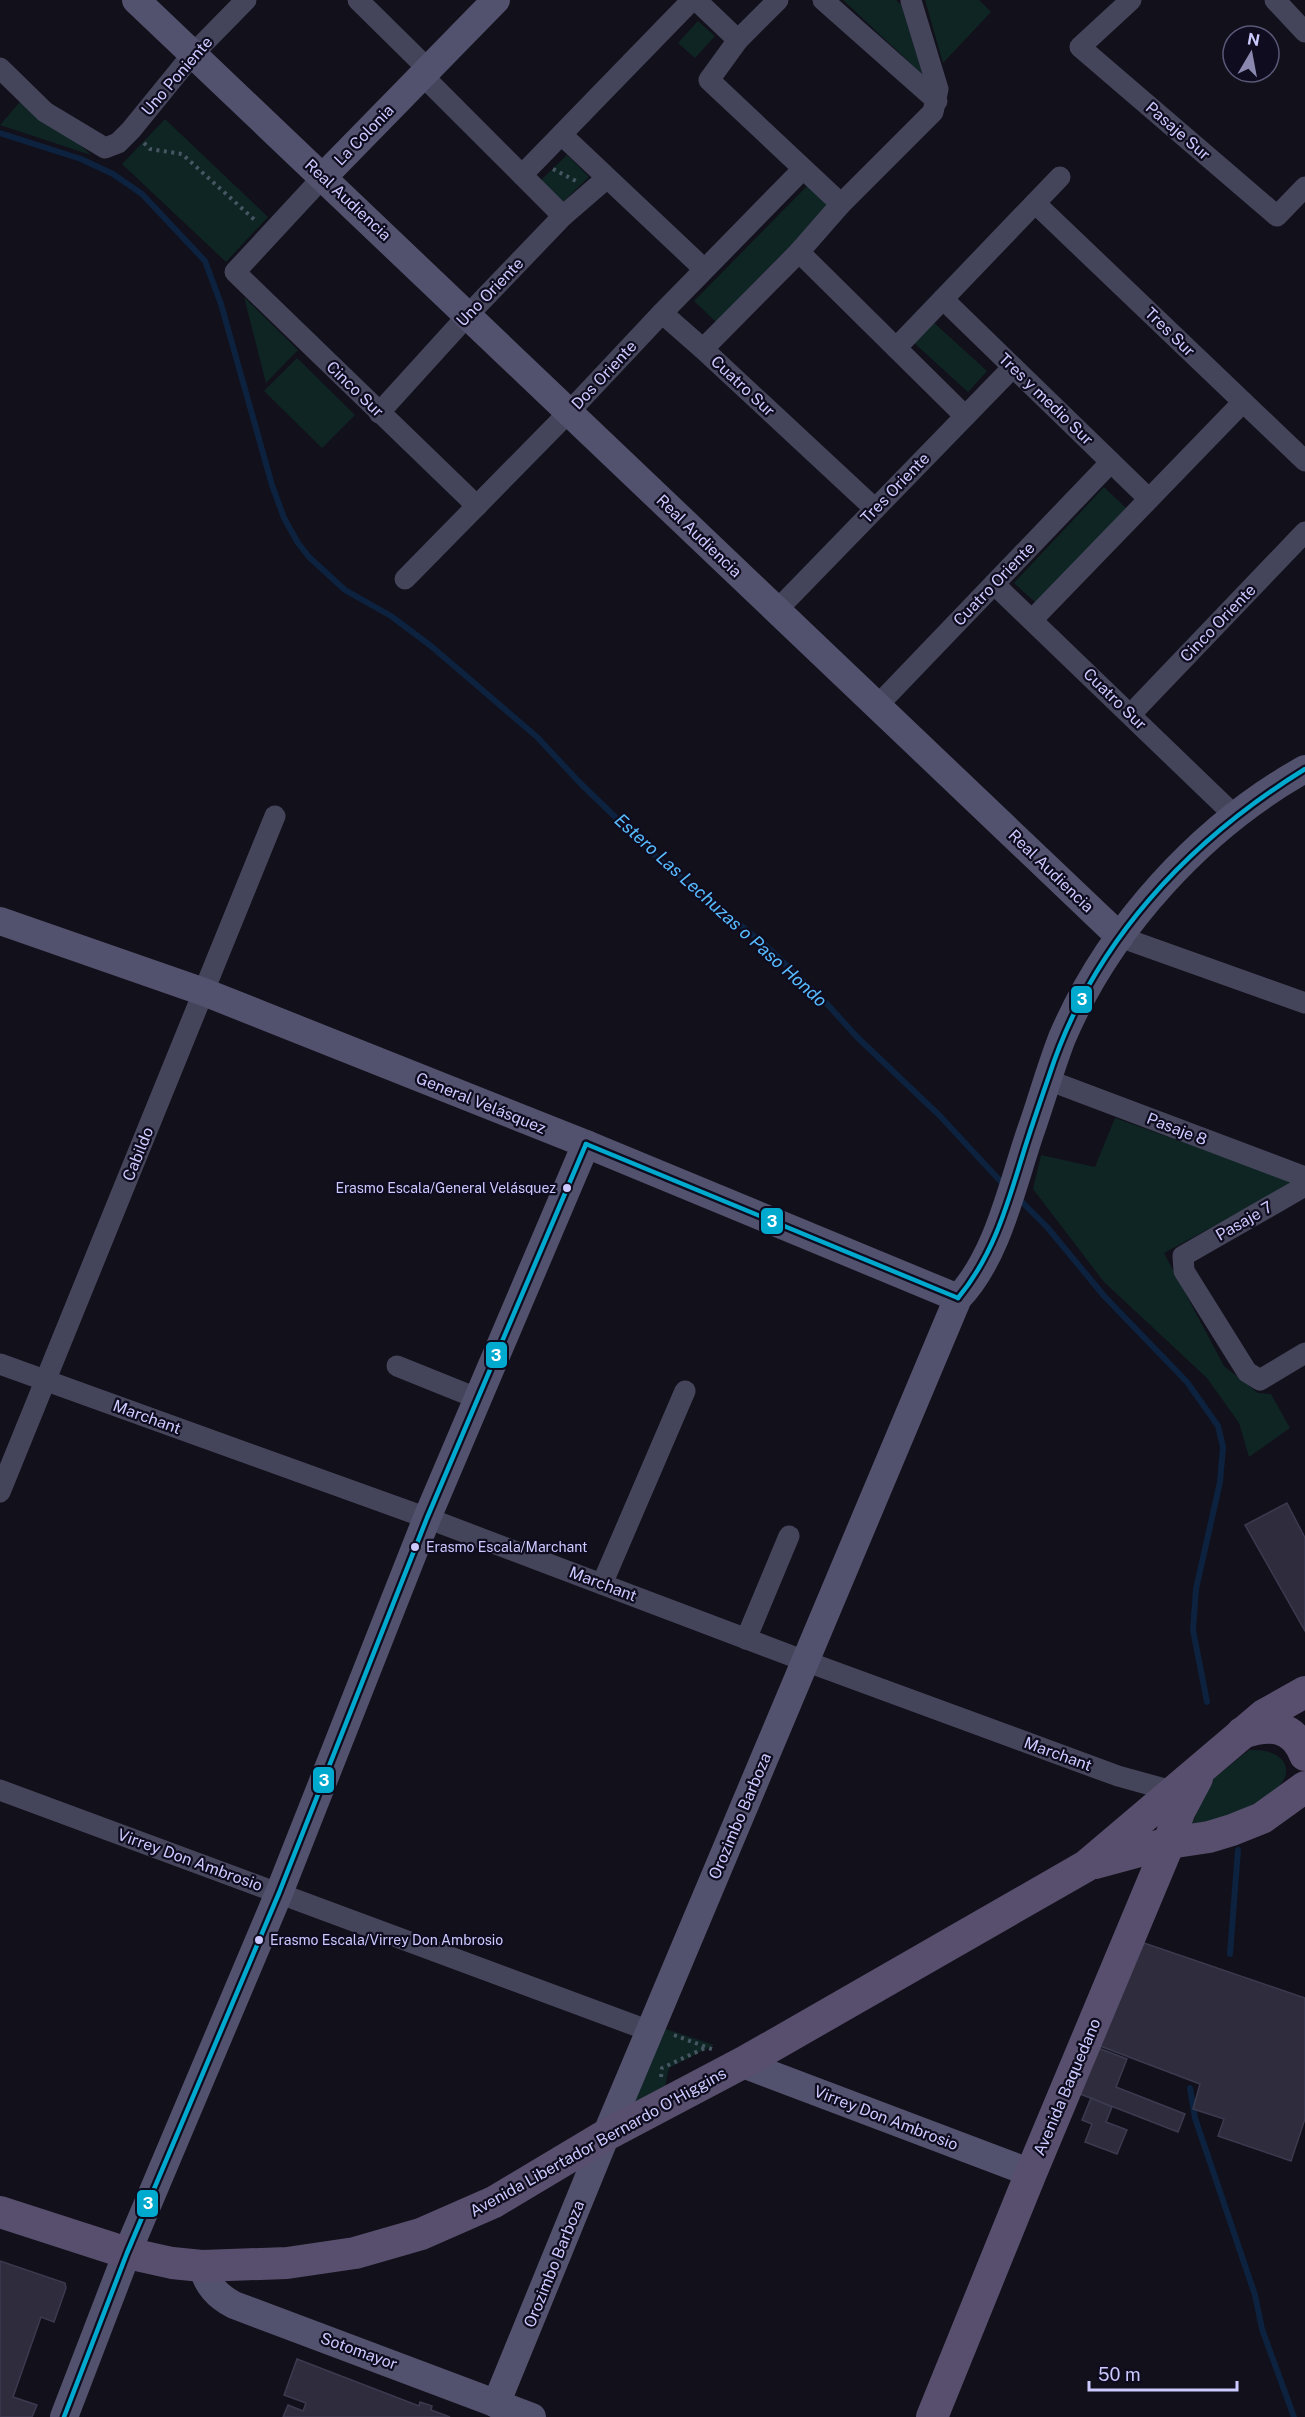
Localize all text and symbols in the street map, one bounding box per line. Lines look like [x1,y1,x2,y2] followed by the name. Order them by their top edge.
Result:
[1221,24,1281,84] north arrow
[1246,29,1261,50] text: N
[137,33,217,119] street label: Uno Poniente
[1142,98,1214,164] street label: Pasaje Sur
[330,101,398,169] street label: La Colonia
[301,155,395,245] street label: Real Audiencia
[453,254,527,330] street label: Uno Oriente
[1141,303,1199,361] street label: Tres Sur
[567,337,641,413] street label: Dos Oriente
[995,349,1097,449] street label: Tres y medio Sur
[707,352,779,420] street label: Cuatro Sur
[322,357,388,421] street label: Cinco Sur
[857,449,933,527] street label: Tres Oriente
[653,491,745,581] street label: Real Audiencia
[949,538,1039,630] street label: Cuatro Oriente
[1176,580,1260,666] street label: Cinco Oriente
[1079,664,1151,734] street label: Cuatro Sur
[610,809,832,1011] water label: Estero Las Lechuzas o Paso Hondo
[1005,826,1097,916] street label: Real Audiencia
[1070,985,1093,1014] line badge: 3
[1077,990,1087,1009] text: 3
[413,1068,549,1138] street label: General Velásquez
[1144,1109,1210,1149] street label: Pasaje 8
[119,1124,157,1184] street label: Cabildo
[335,1180,556,1196] place label: Erasmo Escala/General Velásquez
[561,1182,573,1194] marker: Erasmo Escala/General Velásquez
[1212,1197,1276,1245] street label: Pasaje 7
[760,1207,784,1235] line badge: 3
[767,1212,777,1231] text: 3
[485,1341,508,1369] line badge: 3
[491,1346,501,1365] text: 3
[110,1396,184,1438] street label: Marchant
[426,1539,588,1555] place label: Erasmo Escala/Marchant
[409,1541,421,1553] marker: Erasmo Escala/Marchant
[567,1562,639,1606] street label: Marchant
[1021,1733,1095,1775] street label: Marchant
[705,1750,775,1882] street label: Orozimbo Barboza
[312,1766,335,1794] line badge: 3
[319,1771,329,1790] text: 3
[115,1825,265,1895] street label: Virrey Don Ambrosio
[270,1932,503,1948] place label: Erasmo Escala/Virrey Don Ambrosio
[253,1934,265,1946] marker: Erasmo Escala/Virrey Don Ambrosio
[1030,2016,1104,2158] street label: Avenida Baquedano
[467,2063,729,2221] street label: Avenida Libertador Bernardo O'Higgins
[811,2082,961,2154] street label: Virrey Don Ambrosio
[136,2189,159,2218] line badge: 3
[143,2194,153,2213] text: 3
[520,2198,588,2330] street label: Orozimbo Barboza
[318,2328,400,2374] street label: Sotomayor
[1089,2354,1238,2392] scale bar
[1098,2364,1141,2385] text: 50 m

